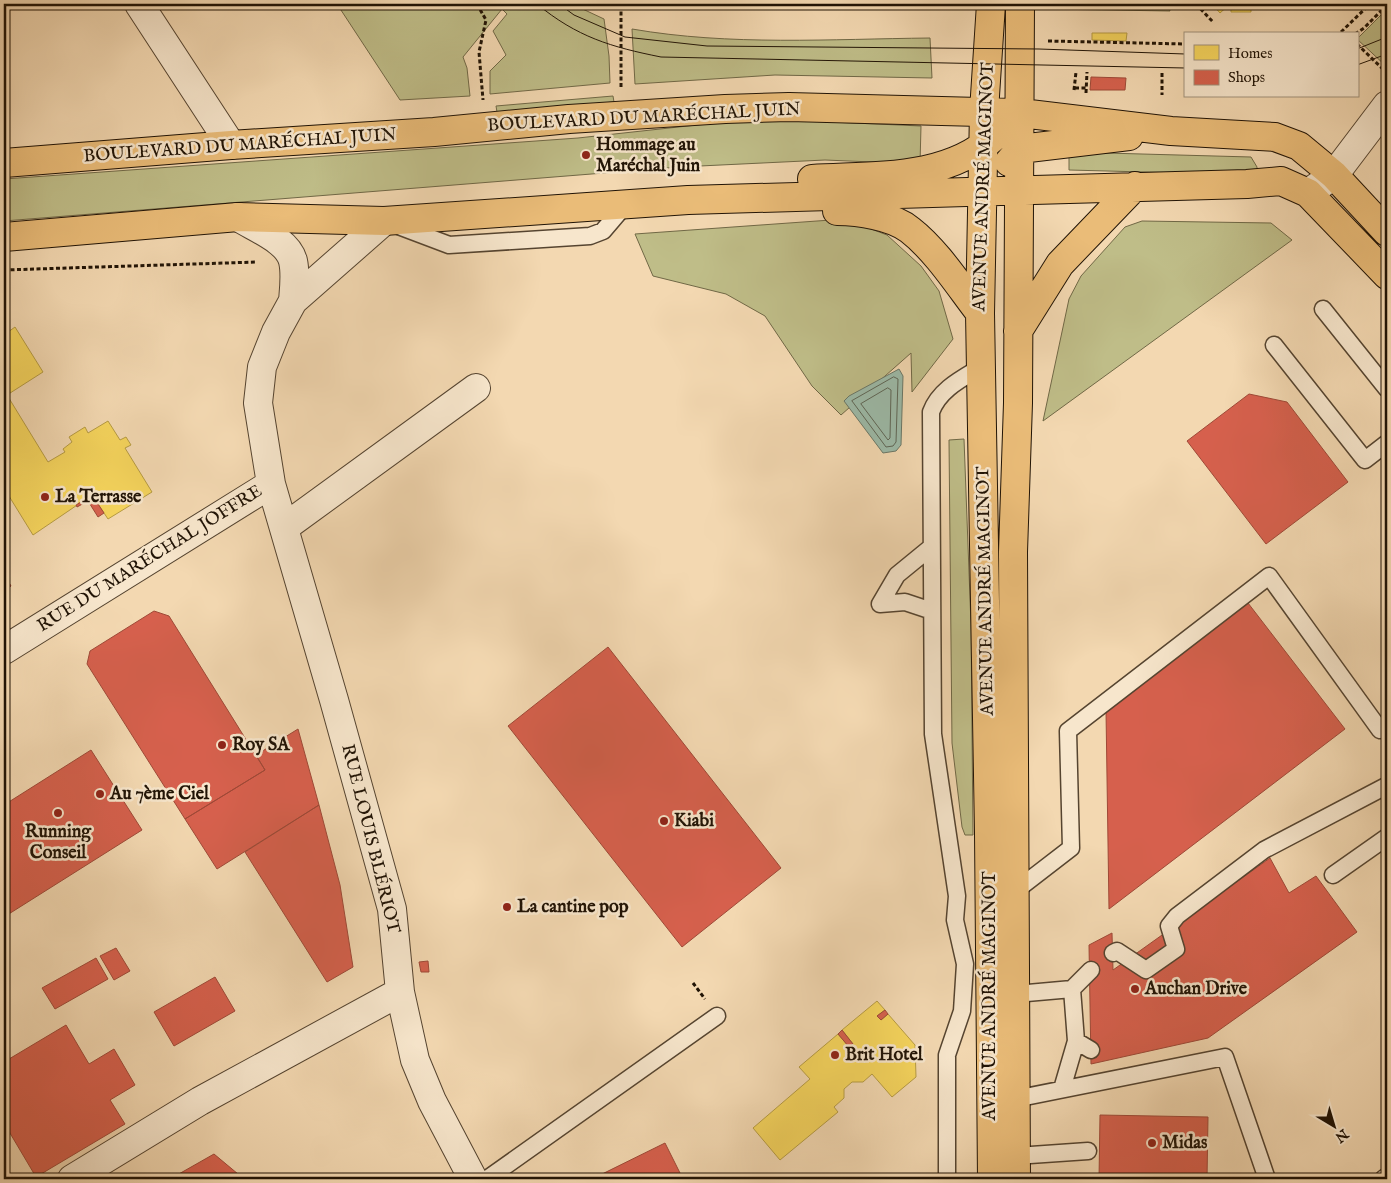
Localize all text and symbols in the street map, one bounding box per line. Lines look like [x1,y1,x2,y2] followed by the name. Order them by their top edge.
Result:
[1184,32,1358,98] legend
[1228,44,1272,63] text: Homes
[966,62,1000,313] street label: AVENUE ANDRÉ MAGINOT
[1228,68,1265,87] text: Shops
[487,96,802,138] street label: BOULEVARD DU MARÉCHAL JUIN
[83,122,398,168] street label: BOULEVARD DU MARÉCHAL JUIN
[596,134,701,178] place label: Hommage au Maréchal Juin
[580,149,592,161] marker: Hommage au Maréchal Juin
[970,466,1000,717] street label: AVENUE ANDRÉ MAGINOT
[32,478,267,638] street label: RUE DU MARÉCHAL JOFFRE
[55,486,142,509] place label: La Terrasse
[39,491,51,503] marker: La Terrasse
[232,734,290,757] place label: Roy SA
[216,739,228,751] marker: Roy SA
[335,741,407,936] street label: RUE LOUIS BLÉRIOT
[109,783,210,806] place label: Au 7ème Ciel
[94,788,106,800] marker: Au 7ème Ciel
[52,807,64,819] marker: Running Conseil
[674,810,714,833] place label: Kiabi
[658,815,670,827] marker: Kiabi
[25,821,92,865] place label: Running Conseil
[977,871,1002,1122] street label: AVENUE ANDRÉ MAGINOT
[517,896,629,919] place label: La cantine pop
[501,901,513,913] marker: La cantine pop
[1144,978,1248,1001] place label: Auchan Drive
[1129,983,1141,995] marker: Auchan Drive
[845,1044,924,1067] place label: Brit Hotel
[829,1049,841,1061] marker: Brit Hotel
[1308,1100,1358,1150] north arrow
[1331,1124,1352,1146] text: N
[1162,1132,1208,1155] place label: Midas
[1146,1137,1158,1149] marker: Midas

